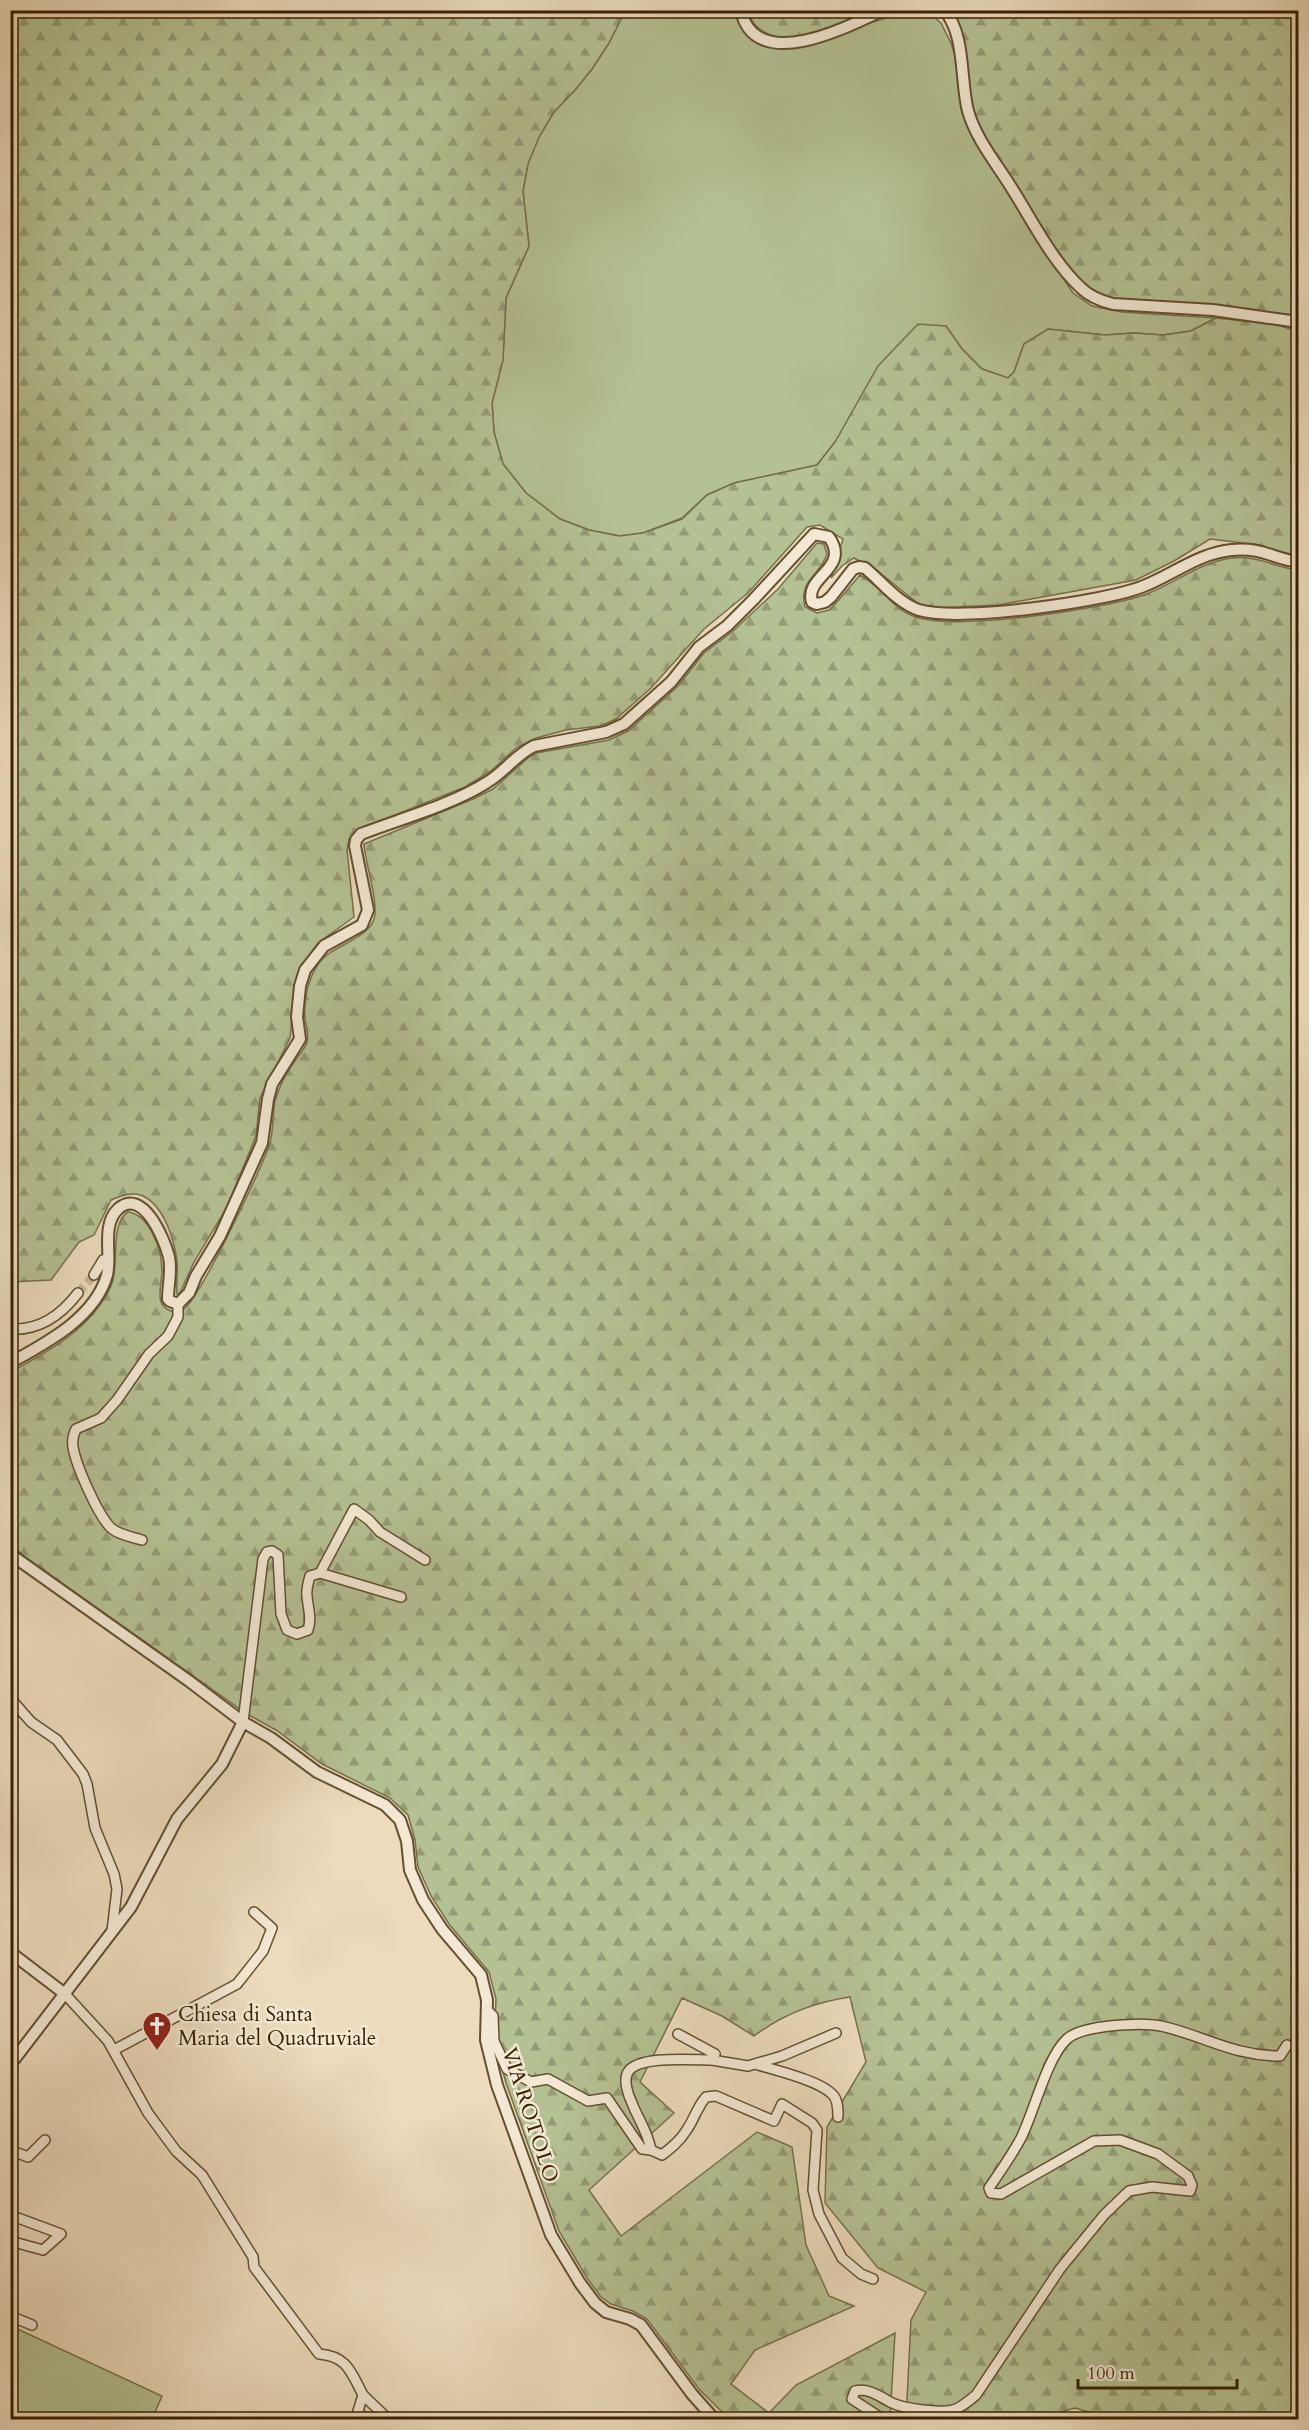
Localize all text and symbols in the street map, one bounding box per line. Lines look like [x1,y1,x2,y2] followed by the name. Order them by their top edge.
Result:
[178,2000,376,2053] place label: Chiesa di Santa Maria del Quadruviale
[141,2010,173,2052] church icon: Chiesa di Santa Maria del Quadruviale
[495,2044,565,2186] street label: VIA ROTOLO
[1078,2352,1237,2390] scale bar
[1087,2361,1135,2386] text: 100 m

